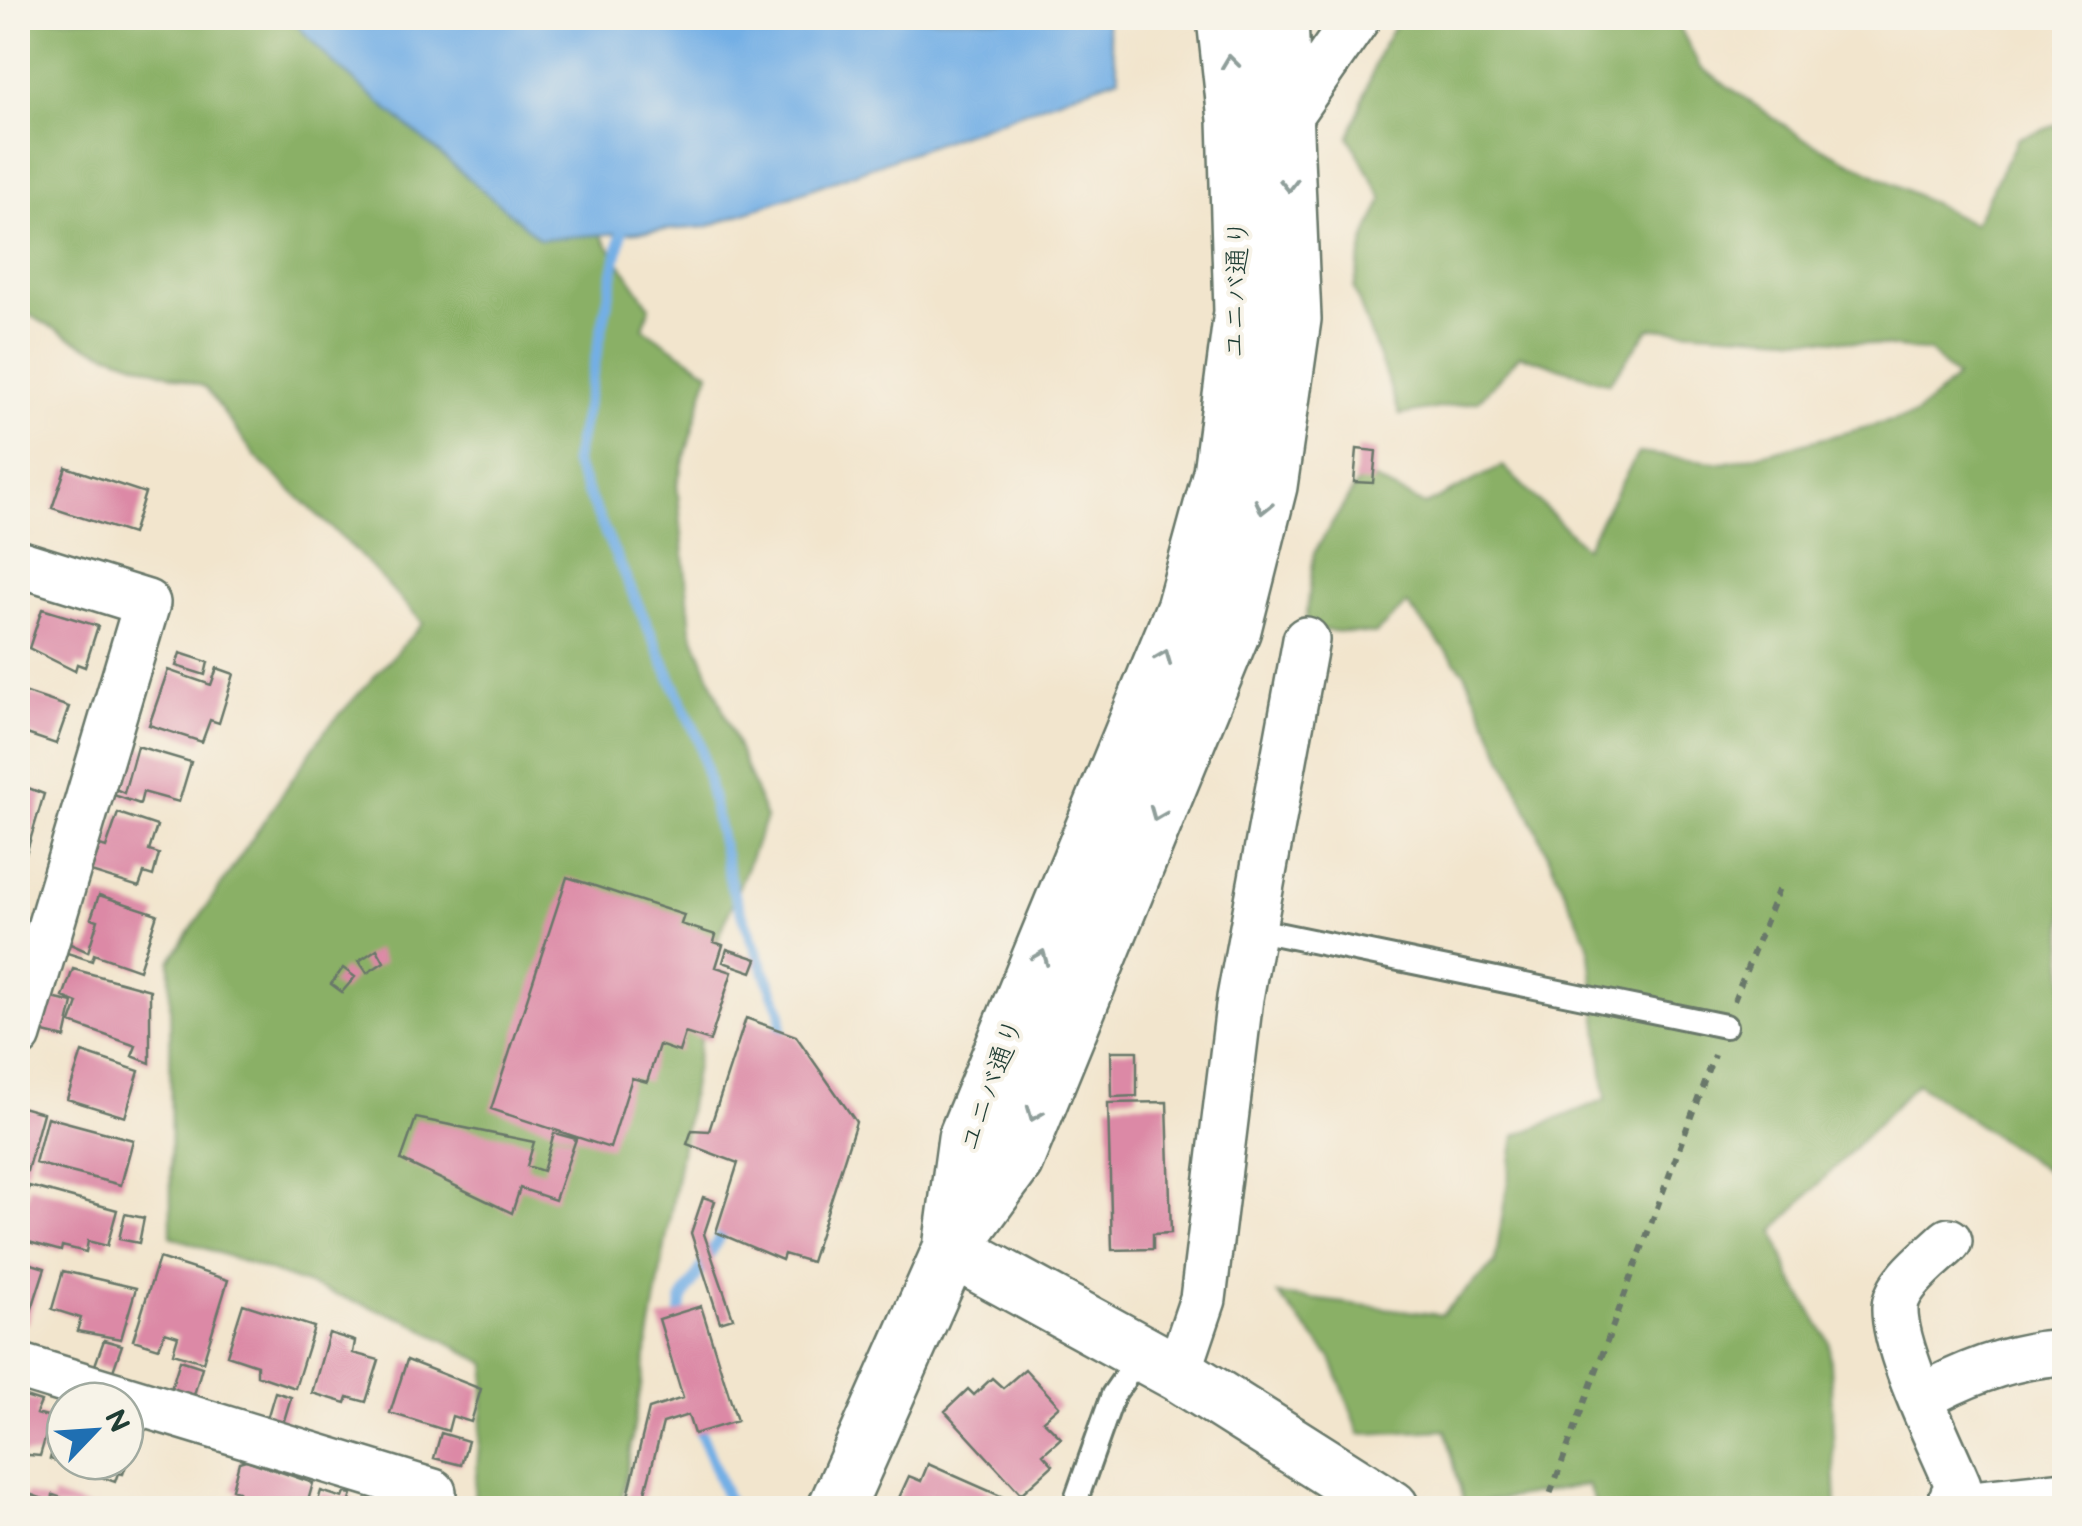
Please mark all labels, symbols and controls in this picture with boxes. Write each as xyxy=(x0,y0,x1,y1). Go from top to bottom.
one-way arrow xyxy=(1220,54,1241,70)
one-way arrow xyxy=(1279,177,1300,193)
street label: ユニバ通り xyxy=(1218,218,1256,360)
one-way arrow xyxy=(1254,498,1275,515)
one-way arrow xyxy=(1152,649,1172,666)
one-way arrow xyxy=(1149,803,1169,821)
one-way arrow xyxy=(1029,949,1049,967)
street label: ユニバ通り xyxy=(953,1014,1031,1156)
one-way arrow xyxy=(1025,1105,1045,1122)
north arrow xyxy=(45,1381,145,1481)
text: N xyxy=(97,1405,136,1438)

